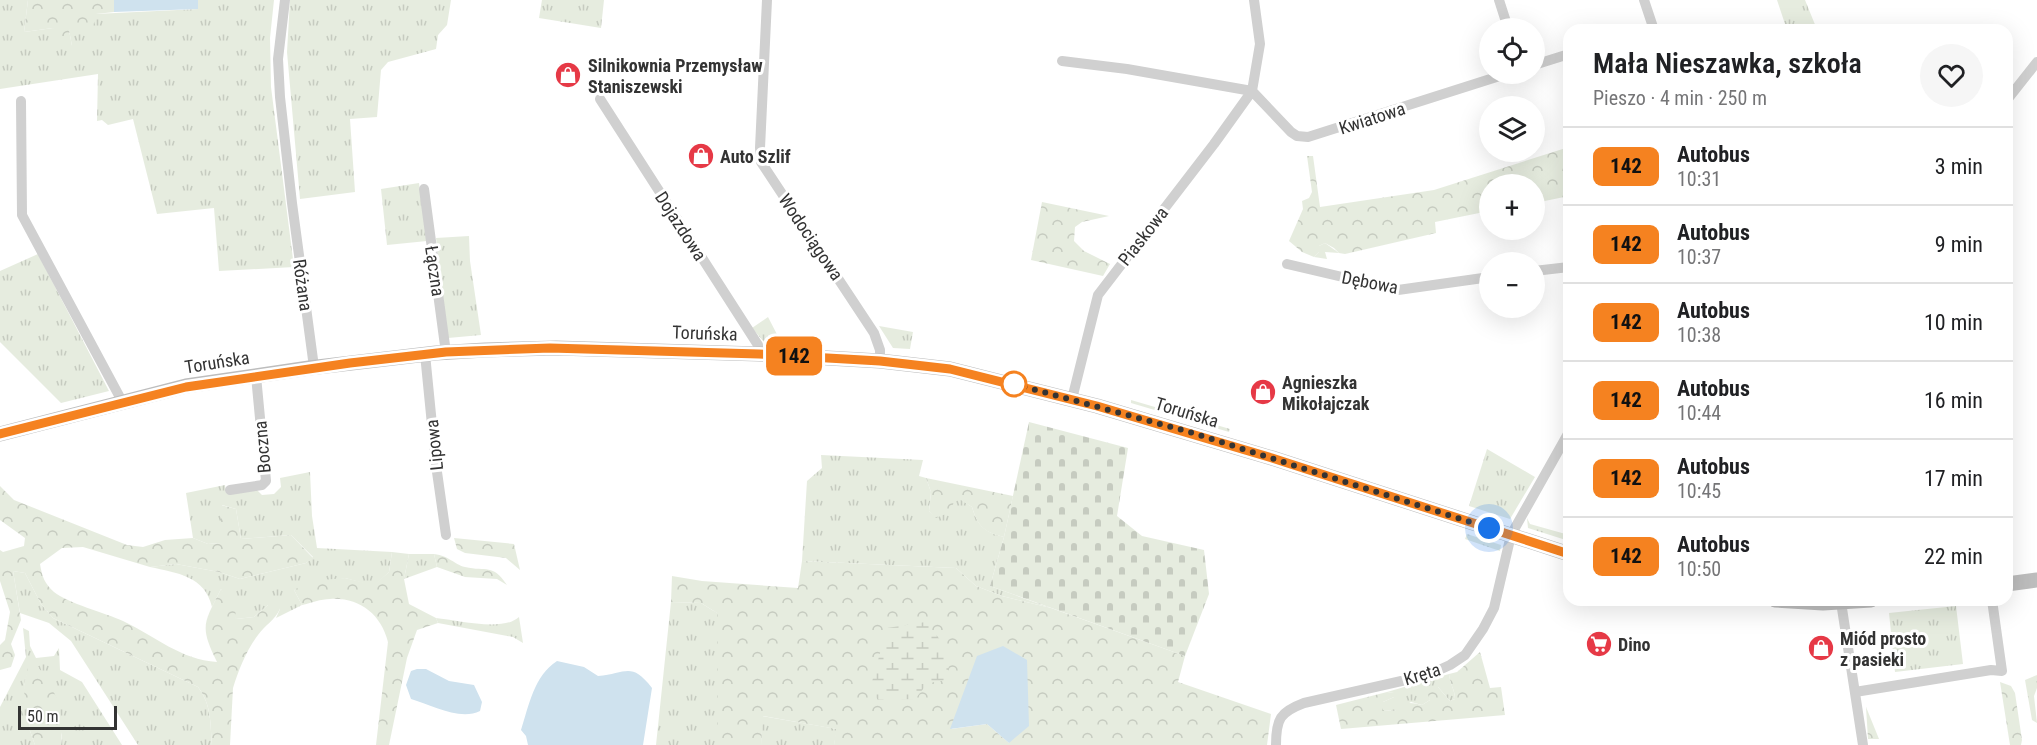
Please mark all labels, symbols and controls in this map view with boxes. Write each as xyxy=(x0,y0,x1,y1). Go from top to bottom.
map controls xyxy=(1479,18,1545,318)
button: locate xyxy=(1479,18,1545,84)
button: heart xyxy=(1920,44,1983,107)
text: Mała Nieszawka, szkoła xyxy=(1593,47,1862,80)
place label: Silnikownia Przemysław Staniszewski xyxy=(588,55,763,97)
shop icon: Silnikownia Przemysław Staniszewski xyxy=(553,60,583,90)
text: Pieszo · 4 min · 250 m xyxy=(1593,86,1767,110)
button: layers xyxy=(1479,96,1545,162)
street label: Kwiatowa xyxy=(1336,97,1408,139)
shop icon: Auto Szlif xyxy=(686,141,716,171)
text: Autobus xyxy=(1677,142,1750,167)
place label: Auto Szlif xyxy=(720,146,791,167)
text: 142 xyxy=(1610,154,1642,178)
text: 3 min xyxy=(1935,154,1983,179)
text: 10:31 xyxy=(1677,167,1721,191)
button: + xyxy=(1479,174,1545,240)
street label: Dojazdowa xyxy=(651,188,711,264)
street label: Wodociągowa xyxy=(774,190,848,284)
street label: Piaskowa xyxy=(1114,203,1172,269)
text: Autobus xyxy=(1677,220,1750,245)
text: 142 xyxy=(1610,232,1642,256)
text: 9 min xyxy=(1935,232,1983,257)
street label: Łączna xyxy=(421,244,449,298)
text: 10:37 xyxy=(1677,245,1721,269)
button: − xyxy=(1479,252,1545,318)
street label: Różana xyxy=(289,258,317,312)
street label: Dębowa xyxy=(1340,266,1400,298)
text: Autobus xyxy=(1677,298,1750,323)
text: 142 xyxy=(1610,310,1642,334)
text: 10 min xyxy=(1924,310,1983,335)
street label: Toruńska xyxy=(672,321,738,345)
text: 10:38 xyxy=(1677,323,1721,347)
line badge: 142 xyxy=(760,336,828,376)
text: 142 xyxy=(778,344,810,368)
street label: Toruńska xyxy=(183,347,251,377)
unlabelled marker xyxy=(1001,371,1027,397)
place label: Agnieszka Mikołajczak xyxy=(1282,372,1370,414)
text: Autobus xyxy=(1677,376,1750,401)
shop icon: Agnieszka Mikołajczak xyxy=(1248,377,1278,407)
text: 142 xyxy=(1610,388,1642,412)
text: 16 min xyxy=(1924,388,1983,413)
street label: Toruńska xyxy=(1153,392,1221,432)
text: 10:44 xyxy=(1677,401,1721,425)
street label: Lipowa xyxy=(421,419,447,471)
street label: Boczna xyxy=(249,420,275,474)
text: Autobus xyxy=(1677,454,1750,479)
text: 142 xyxy=(1610,466,1642,490)
text: 17 min xyxy=(1924,466,1983,491)
text: 10:45 xyxy=(1677,479,1721,503)
your location xyxy=(1474,513,1504,543)
text: Autobus xyxy=(1677,532,1750,557)
text: 142 xyxy=(1610,544,1642,568)
text: 22 min xyxy=(1924,544,1983,569)
text: 10:50 xyxy=(1677,557,1721,581)
place label: Miód prosto z pasieki xyxy=(1840,628,1926,670)
supermarket icon: Dino xyxy=(1584,629,1614,659)
shop icon: Miód prosto z pasieki xyxy=(1806,633,1836,663)
place label: Dino xyxy=(1618,634,1651,655)
street label: Kręta xyxy=(1401,658,1443,690)
scale bar xyxy=(18,703,117,730)
text: 50 m xyxy=(27,707,59,726)

